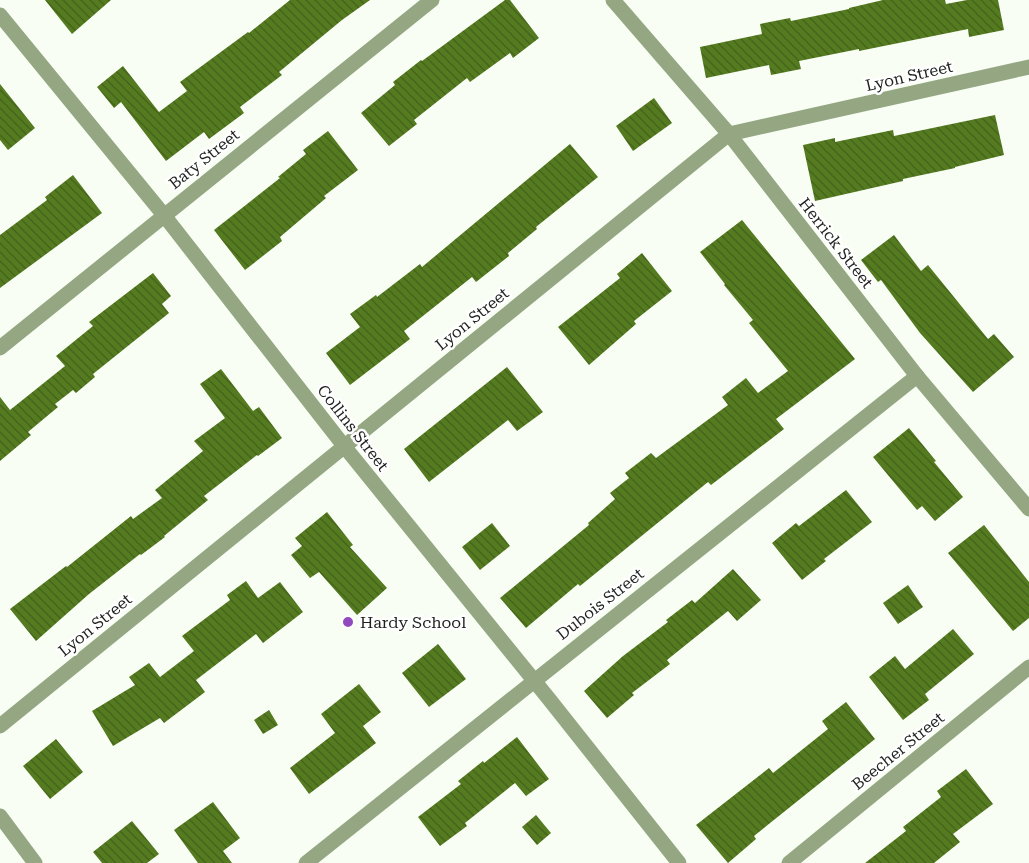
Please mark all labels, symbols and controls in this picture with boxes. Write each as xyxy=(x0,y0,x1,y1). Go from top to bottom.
street label: Lyon Street xyxy=(864,57,954,95)
street label: Baty Street xyxy=(165,125,243,193)
street label: Herrick Street xyxy=(795,194,877,292)
street label: Lyon Street xyxy=(431,284,513,354)
street label: Collins Street xyxy=(313,381,393,475)
street label: Dubois Street xyxy=(553,564,647,644)
street label: Lyon Street xyxy=(54,590,136,660)
place label: Hardy School xyxy=(360,613,466,632)
marker: Hardy School xyxy=(341,615,355,629)
street label: Beecher Street xyxy=(848,708,948,794)

